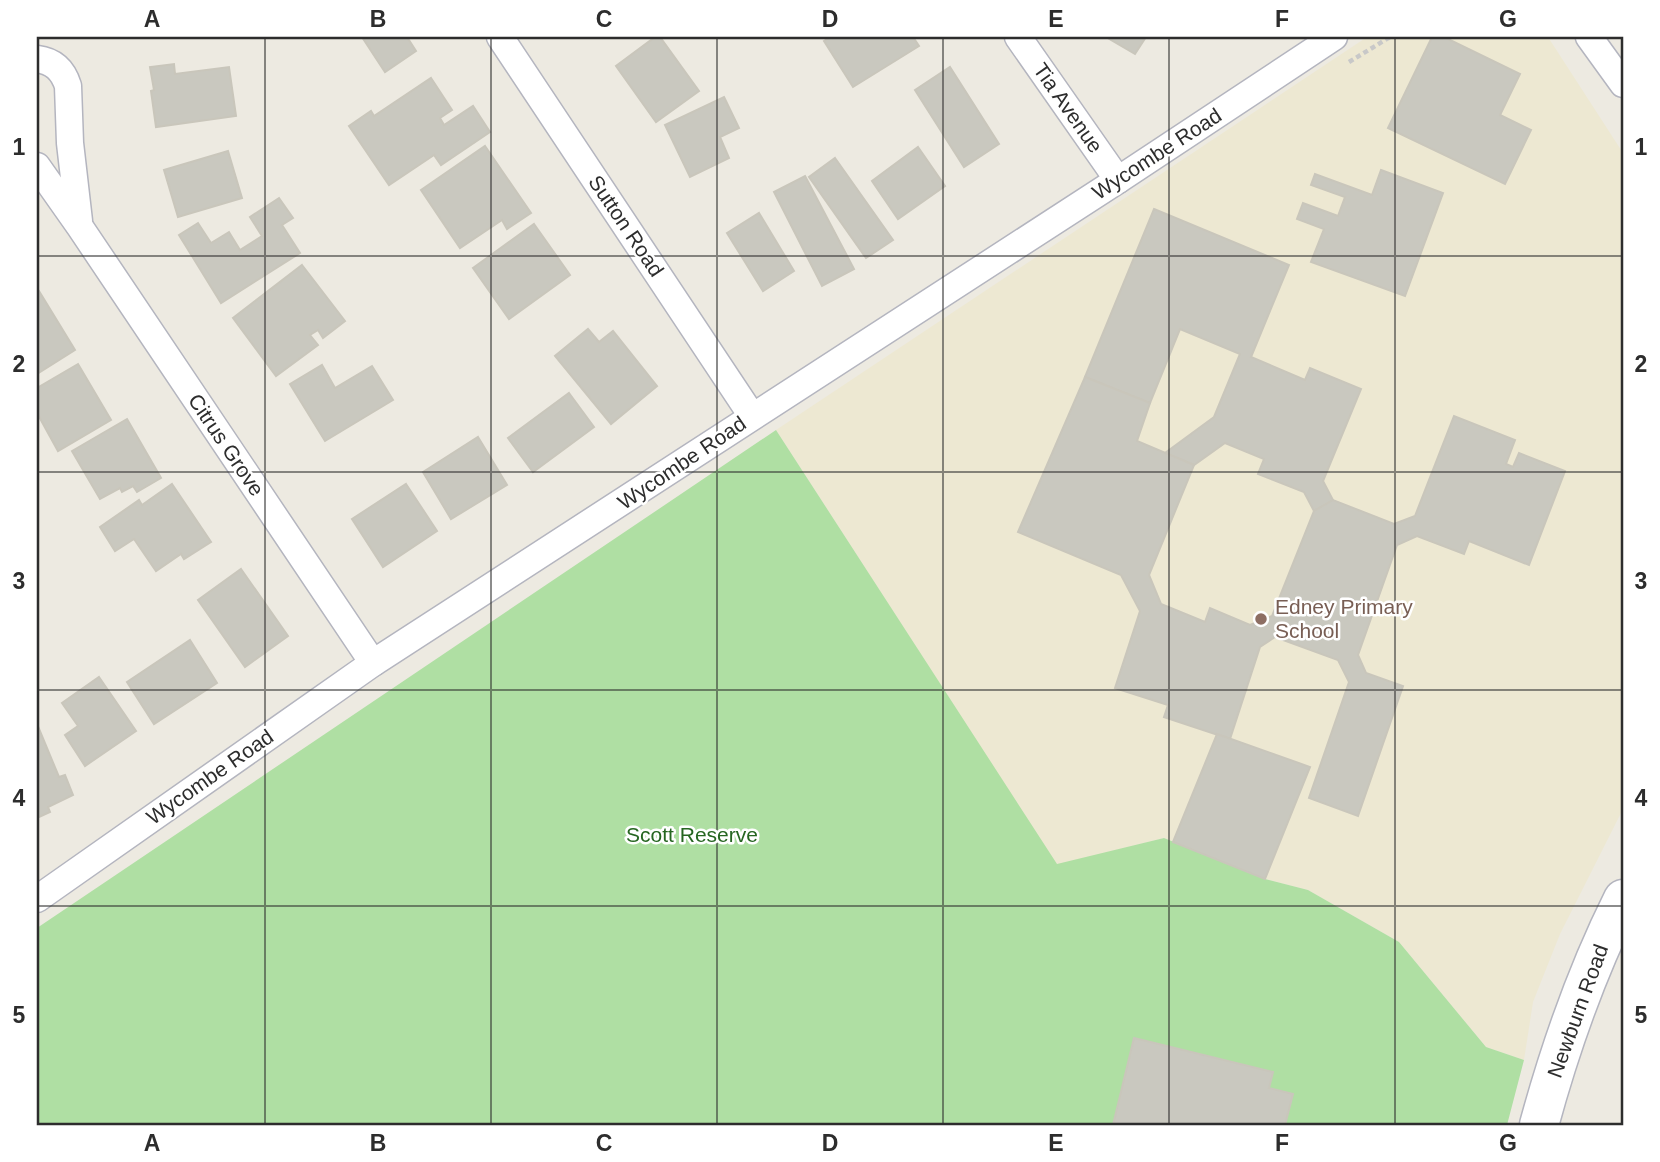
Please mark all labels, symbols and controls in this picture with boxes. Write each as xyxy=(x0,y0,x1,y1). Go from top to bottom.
text: A xyxy=(144,6,160,32)
text: B xyxy=(370,6,386,32)
text: C xyxy=(596,6,612,32)
text: D xyxy=(822,6,838,32)
text: E xyxy=(1048,6,1064,32)
text: F xyxy=(1275,6,1289,32)
text: G xyxy=(1499,6,1517,32)
street label: Tia Avenue xyxy=(1029,59,1108,157)
street label: Wycombe Road xyxy=(1088,103,1226,204)
text: 1 xyxy=(13,134,26,160)
text: 1 xyxy=(1635,134,1648,160)
street label: Sutton Road xyxy=(584,171,669,281)
text: 2 xyxy=(13,351,25,377)
text: 2 xyxy=(1635,351,1647,377)
street label: Citrus Grove xyxy=(184,389,269,500)
street label: Wycombe Road xyxy=(613,411,750,514)
text: 3 xyxy=(13,568,25,594)
text: 3 xyxy=(1635,568,1647,594)
place label: Edney Primary School xyxy=(1275,595,1413,642)
marker: Edney Primary School xyxy=(1253,611,1269,627)
street label: Wycombe Road xyxy=(142,724,277,829)
text: 4 xyxy=(13,785,26,811)
text: 4 xyxy=(1635,785,1648,811)
park label: Scott Reserve xyxy=(626,823,758,846)
street label: Newburn Road xyxy=(1543,941,1612,1081)
text: 5 xyxy=(13,1002,26,1028)
text: 5 xyxy=(1635,1002,1648,1028)
text: A xyxy=(144,1130,160,1156)
text: B xyxy=(370,1130,386,1156)
text: C xyxy=(596,1130,612,1156)
text: D xyxy=(822,1130,838,1156)
text: E xyxy=(1048,1130,1064,1156)
text: F xyxy=(1275,1130,1289,1156)
text: G xyxy=(1499,1130,1517,1156)

